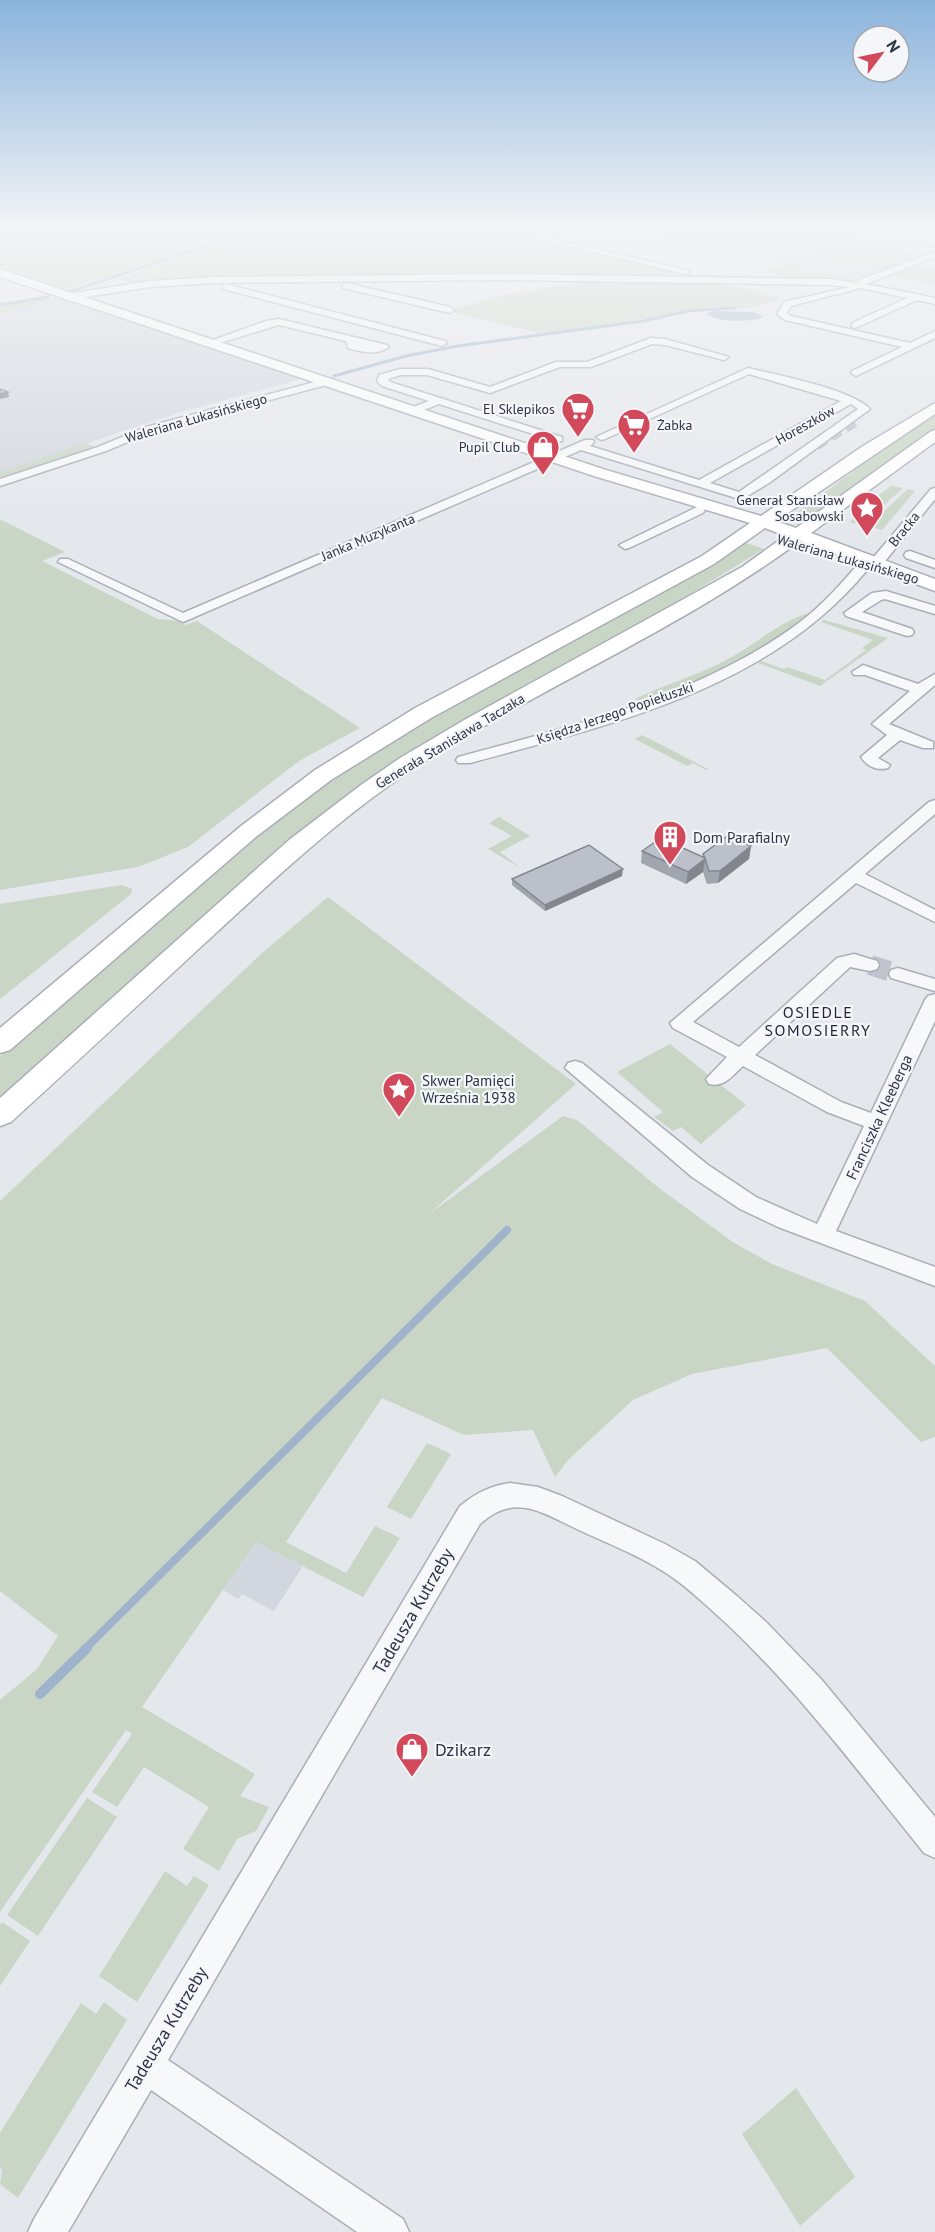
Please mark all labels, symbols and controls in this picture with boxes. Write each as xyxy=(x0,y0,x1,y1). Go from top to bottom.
north arrow xyxy=(851,24,911,84)
text: N xyxy=(882,36,905,56)
street label: Waleriana Łukasińskiego xyxy=(123,389,269,447)
supermarket icon: El Sklepikos xyxy=(560,391,596,438)
place label: El Sklepikos xyxy=(483,400,555,418)
street label: Horeszków xyxy=(772,401,838,449)
supermarket icon: Żabka xyxy=(616,407,652,454)
place label: Żabka xyxy=(657,416,693,434)
shop icon: Pupil Club xyxy=(525,429,561,476)
place label: Pupil Club xyxy=(459,438,520,456)
place icon: Generał Stanisław Sosabowski xyxy=(849,490,885,537)
place label: Generał Stanisław Sosabowski xyxy=(736,491,845,525)
street label: Bracka xyxy=(884,508,924,550)
street label: Janka Muzykanta xyxy=(317,509,418,565)
street label: Waleriana Łukasińskiego xyxy=(775,530,921,588)
street label: Księdza Jerzego Popiełuszki xyxy=(534,678,696,748)
street label: Generała Stanisława Taczaka xyxy=(372,689,528,793)
building icon: Dom Parafialny xyxy=(652,819,688,866)
place label: Dom Parafialny xyxy=(693,828,790,847)
district label: OSIEDLE SOMOSIERRY xyxy=(765,1002,871,1040)
street label: Franciszka Kleeberga xyxy=(842,1051,916,1183)
place icon: Skwer Pamięci Września 1938 xyxy=(381,1071,417,1118)
place label: Skwer Pamięci Września 1938 xyxy=(422,1071,516,1107)
street label: Tadeusza Kutrzeby xyxy=(368,1543,459,1678)
shop icon: Dzikarz xyxy=(394,1731,430,1778)
place label: Dzikarz xyxy=(435,1738,491,1761)
street label: Tadeusza Kutrzeby xyxy=(120,1962,213,2096)

